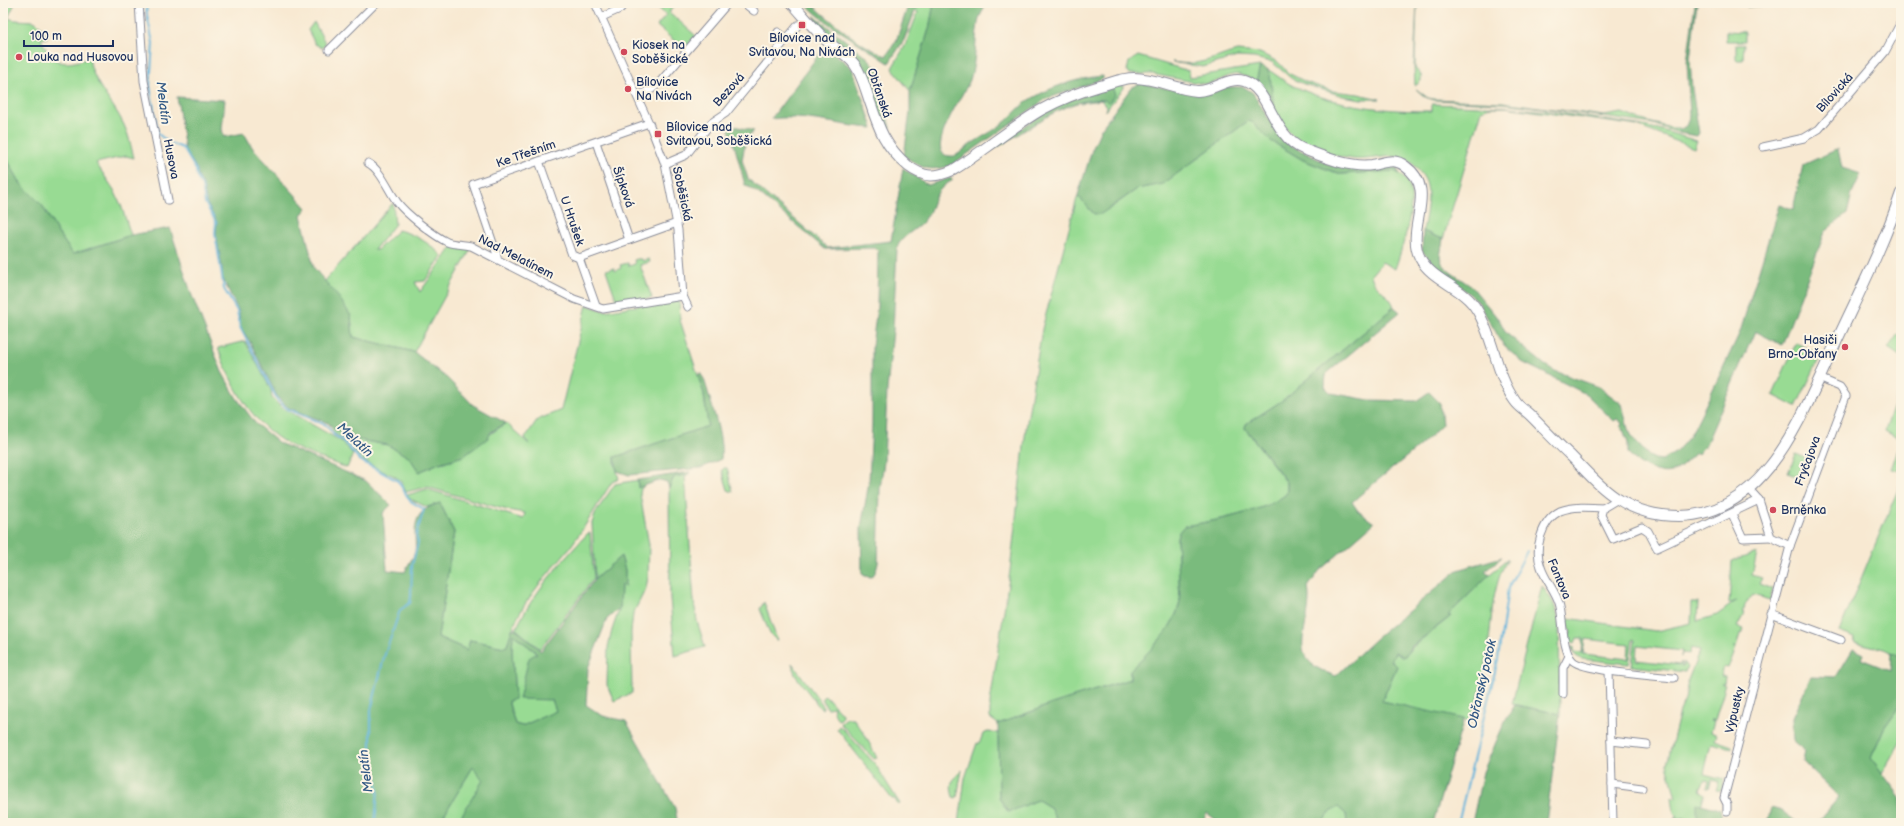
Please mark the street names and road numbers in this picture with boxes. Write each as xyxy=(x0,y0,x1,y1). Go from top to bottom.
street label: Obřanská xyxy=(863,66,895,120)
street label: Bezová xyxy=(710,70,748,110)
street label: Bílovická xyxy=(1813,70,1857,116)
street label: Ke Třešním xyxy=(494,137,558,171)
street label: Husova xyxy=(160,138,182,181)
street label: Šípková xyxy=(609,164,638,210)
street label: Soběšická xyxy=(669,165,695,223)
street label: U Hrušek xyxy=(557,194,588,248)
street label: Nad Melatínem xyxy=(476,231,557,283)
street label: Fryčajova xyxy=(1792,434,1824,488)
street label: Fantova xyxy=(1544,556,1574,602)
street label: Výpustky xyxy=(1722,685,1748,735)

